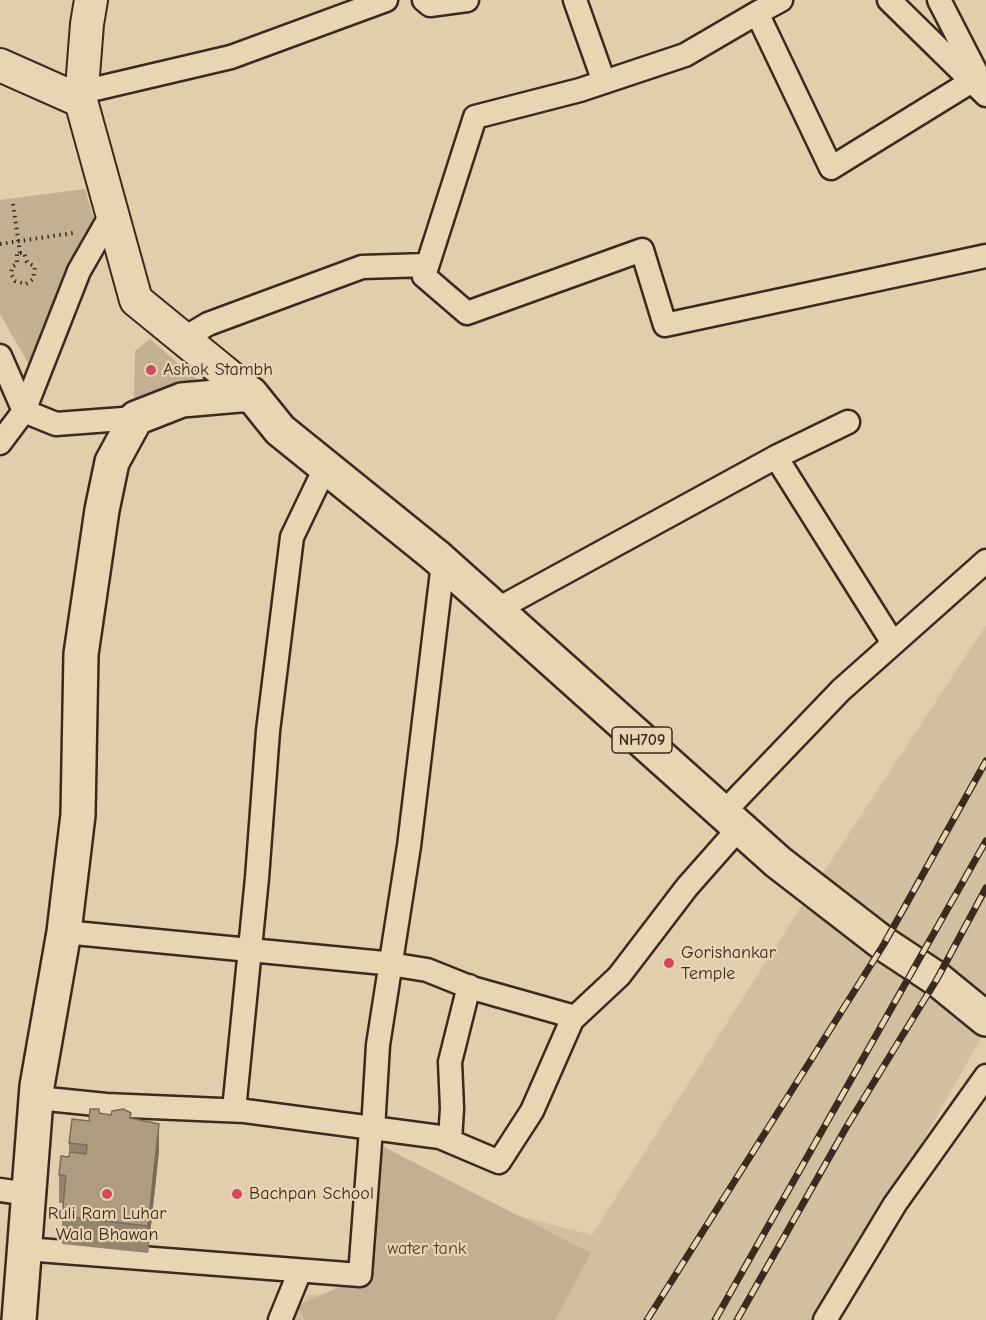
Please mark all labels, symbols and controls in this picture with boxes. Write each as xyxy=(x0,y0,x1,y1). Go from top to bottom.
place label: Ashok Stambh xyxy=(163,359,273,381)
marker: Ashok Stambh xyxy=(144,363,158,377)
road number: NH709 xyxy=(612,727,672,753)
place label: Gorishankar Temple xyxy=(681,942,776,984)
marker: Gorishankar Temple xyxy=(662,956,676,970)
place label: Bachpan School xyxy=(249,1183,374,1205)
marker: Ruli Ram Luhar Wala Bhawan xyxy=(100,1187,114,1201)
marker: Bachpan School xyxy=(230,1187,244,1201)
place label: Ruli Ram Luhar Wala Bhawan xyxy=(48,1203,166,1246)
park label: water tank xyxy=(387,1238,467,1260)

